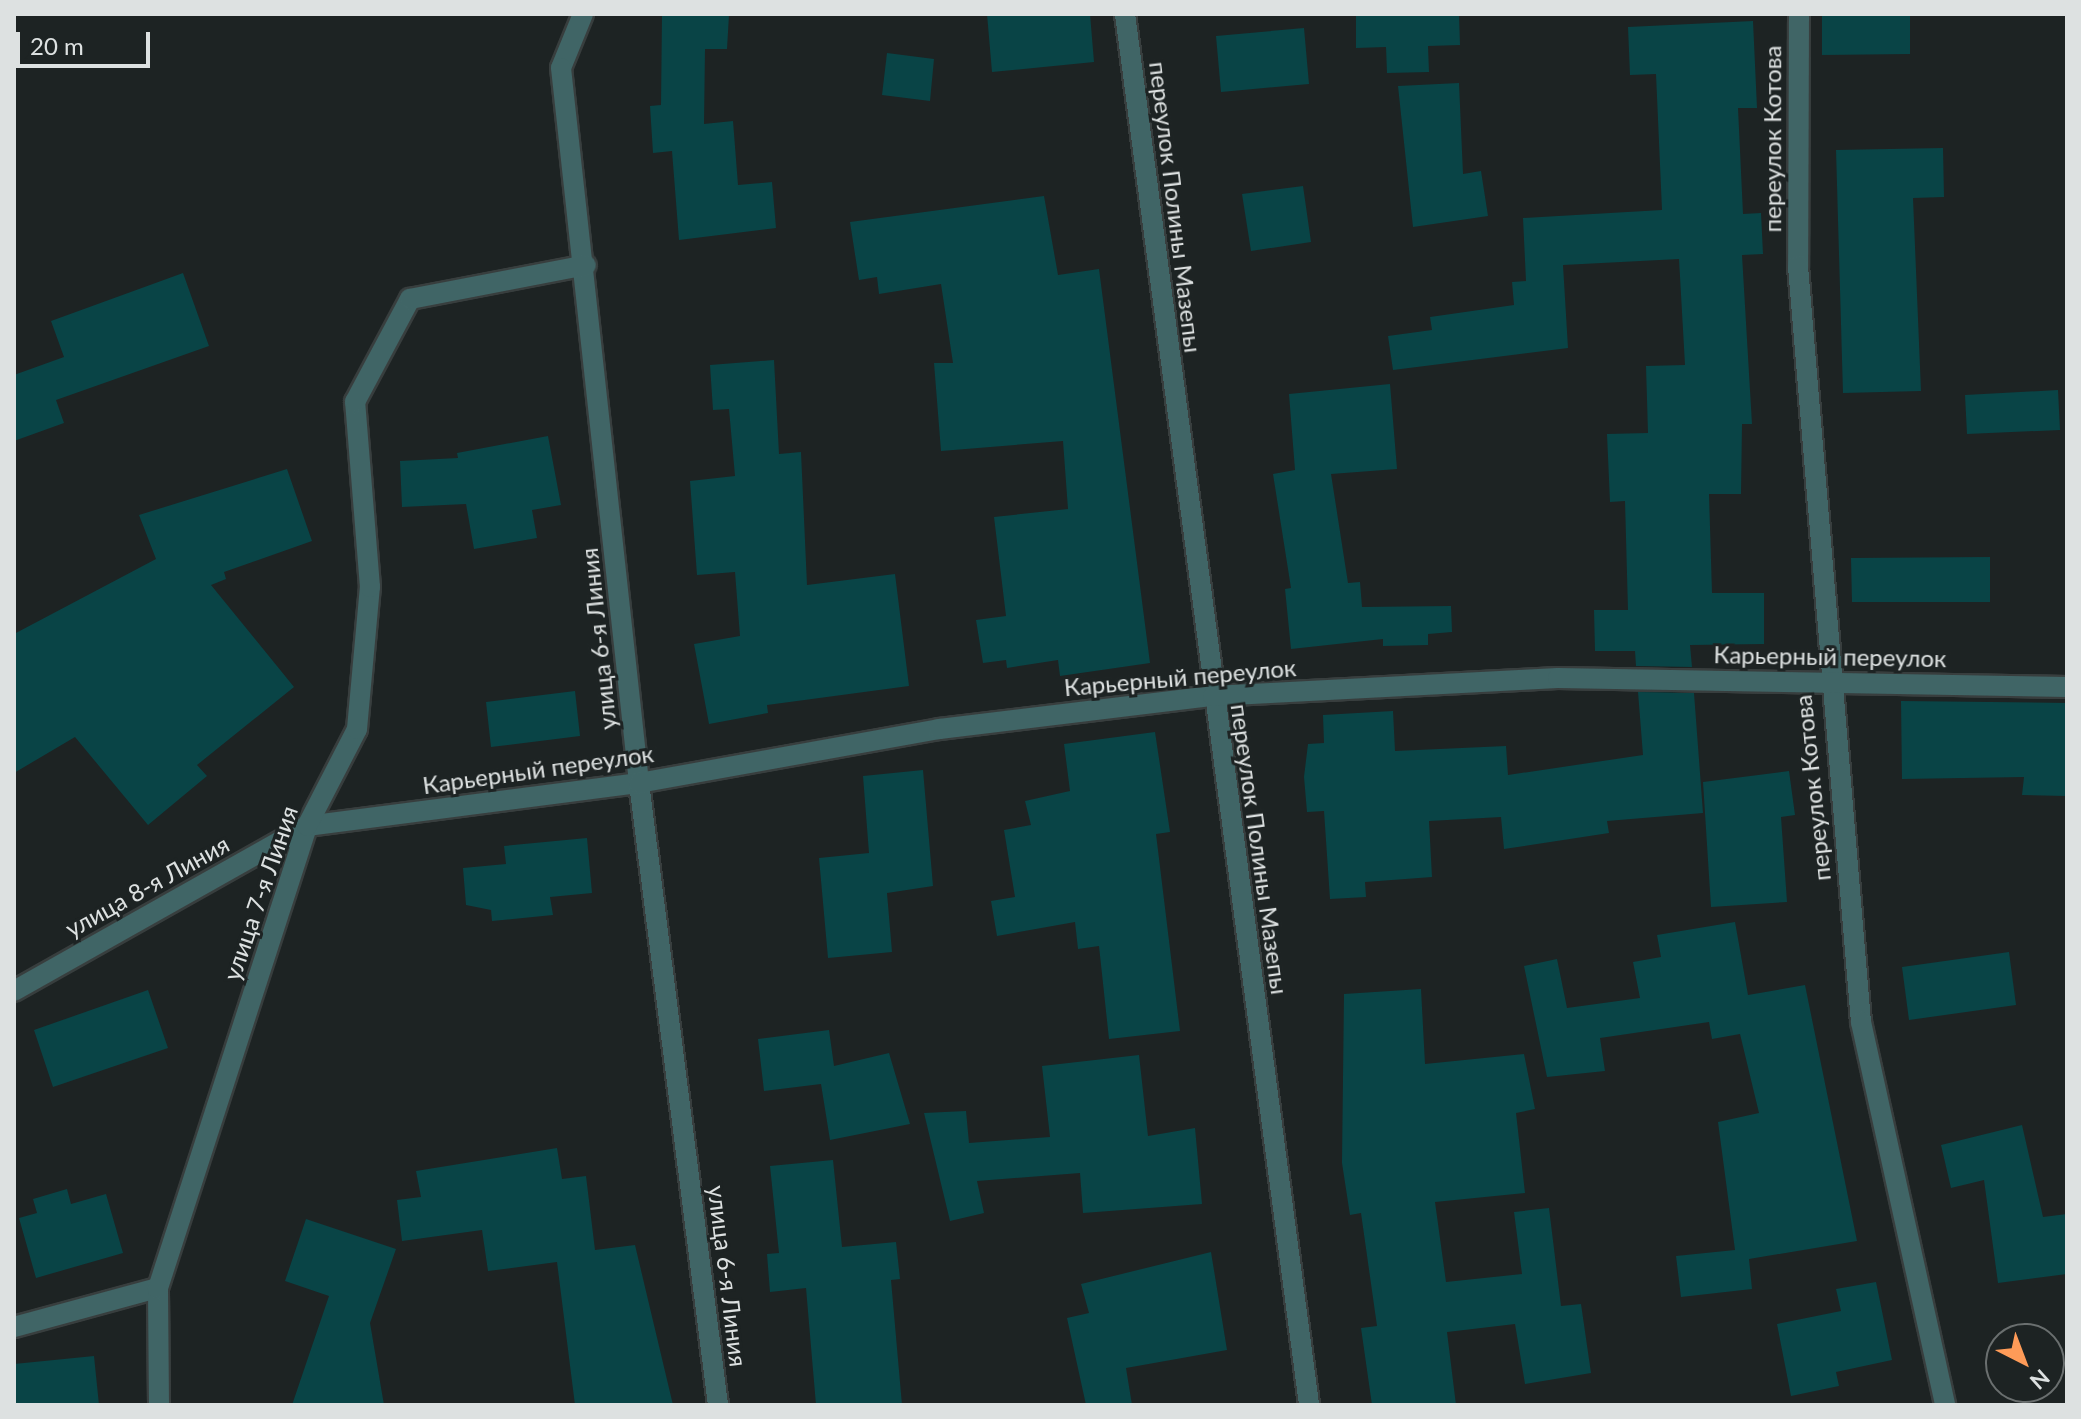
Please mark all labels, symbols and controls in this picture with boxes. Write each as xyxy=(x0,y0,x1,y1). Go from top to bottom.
scale bar xyxy=(20,16,154,66)
text: 20 m xyxy=(30,31,84,60)
street label: переулок Котова xyxy=(1758,46,1786,232)
street label: переулок Полины Мазепы xyxy=(1144,60,1208,354)
street label: улица 6-я Линия xyxy=(574,547,622,731)
street label: Карьерный переулок xyxy=(1713,640,1947,672)
street label: Карьерный переулок xyxy=(1063,653,1297,701)
street label: переулок Котова xyxy=(1788,694,1836,882)
street label: переулок Полины Мазепы xyxy=(1225,702,1295,996)
street label: Карьерный переулок xyxy=(421,739,655,799)
street label: улица 7-я Линия xyxy=(217,802,303,984)
street label: улица 8-я Линия xyxy=(60,829,234,943)
street label: улица 6-я Линия xyxy=(703,1184,753,1368)
north arrow xyxy=(1985,1323,2065,1403)
text: N xyxy=(2025,1364,2055,1395)

